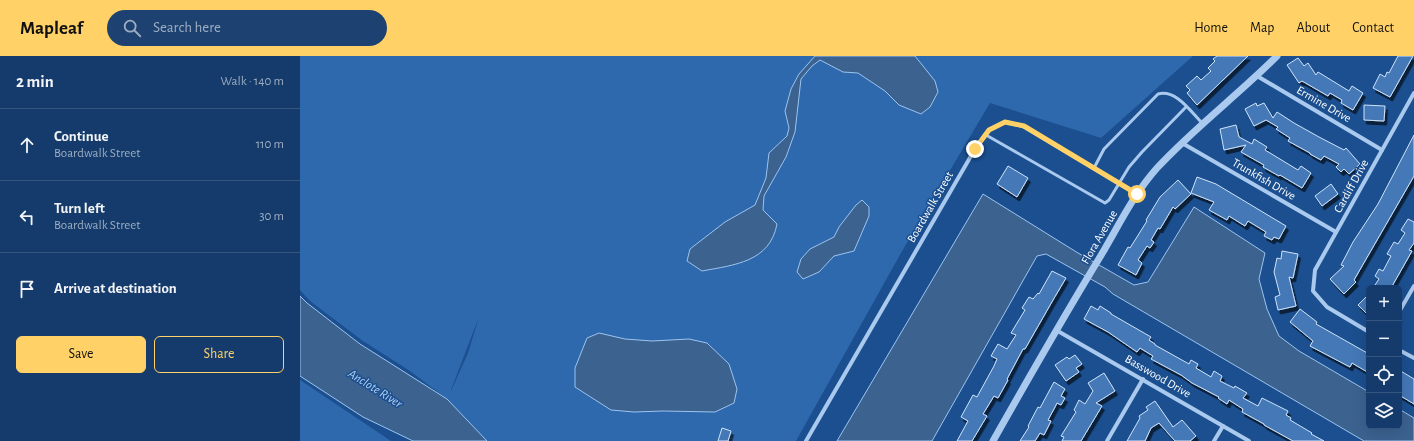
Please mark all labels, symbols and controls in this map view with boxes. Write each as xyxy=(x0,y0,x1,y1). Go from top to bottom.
search box xyxy=(107,10,387,46)
icon: search xyxy=(121,17,143,39)
text: Mapleaf xyxy=(20,19,83,38)
text: Search here xyxy=(153,20,221,35)
text: Home xyxy=(1194,21,1228,35)
text: Map xyxy=(1250,21,1274,35)
text: About xyxy=(1296,21,1330,35)
text: Contact xyxy=(1352,21,1394,35)
text: 2 min xyxy=(16,73,54,90)
text: Walk · 140 m xyxy=(221,75,284,88)
street label: Ermine Drive xyxy=(1295,84,1353,124)
text: Continue xyxy=(54,129,109,144)
icon: ahead xyxy=(16,134,38,156)
text: 110 m xyxy=(256,138,284,151)
route end xyxy=(966,140,984,158)
text: Boardwalk Street xyxy=(54,147,140,160)
street label: Trunkfish Drive xyxy=(1230,156,1298,202)
street label: Cardiff Drive xyxy=(1331,157,1371,215)
street label: Boardwalk Street xyxy=(905,169,955,245)
route start xyxy=(1128,185,1146,203)
text: Turn left xyxy=(54,201,105,216)
icon: left xyxy=(16,206,38,228)
street label: Flora Avenue xyxy=(1079,208,1119,266)
text: 30 m xyxy=(259,210,284,223)
text: Boardwalk Street xyxy=(54,219,140,232)
icon: arrive xyxy=(16,278,38,300)
text: Arrive at destination xyxy=(54,281,177,296)
map controls xyxy=(1366,285,1402,429)
button: + xyxy=(1366,285,1402,321)
button: − xyxy=(1366,321,1402,357)
button: Save xyxy=(16,336,146,373)
button: Share xyxy=(154,336,284,373)
street label: Basswood Drive xyxy=(1123,352,1193,400)
button: locate xyxy=(1366,357,1402,393)
water label: Anclote River xyxy=(345,367,405,411)
button: layers xyxy=(1366,393,1402,429)

